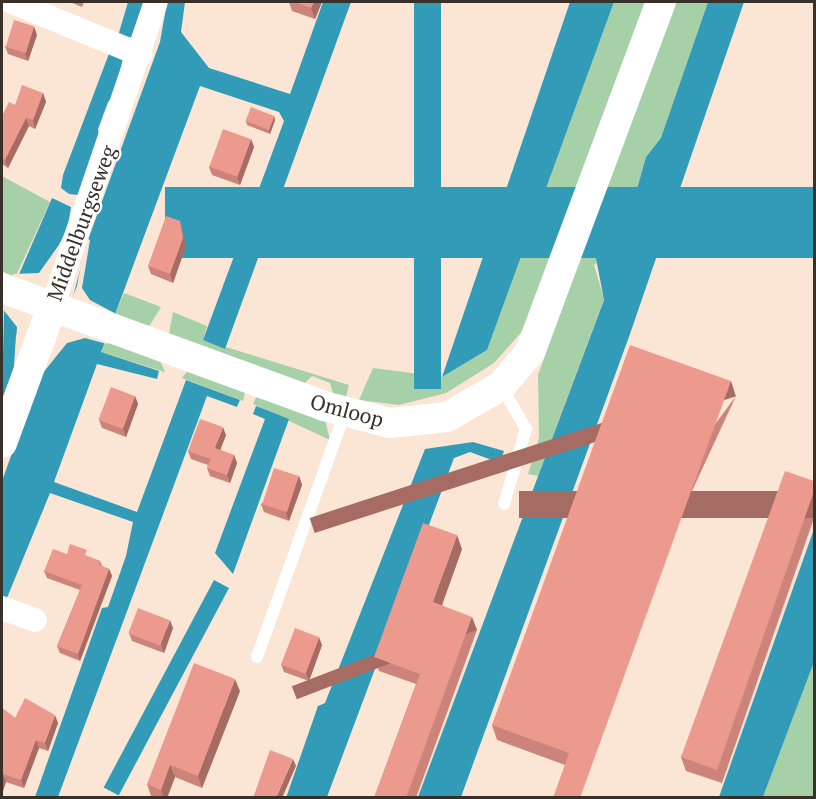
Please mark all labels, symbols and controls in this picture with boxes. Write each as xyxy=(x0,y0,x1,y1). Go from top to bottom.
street label: Middelburgseweg xyxy=(41,142,121,304)
street label: Omloop xyxy=(307,388,387,432)

